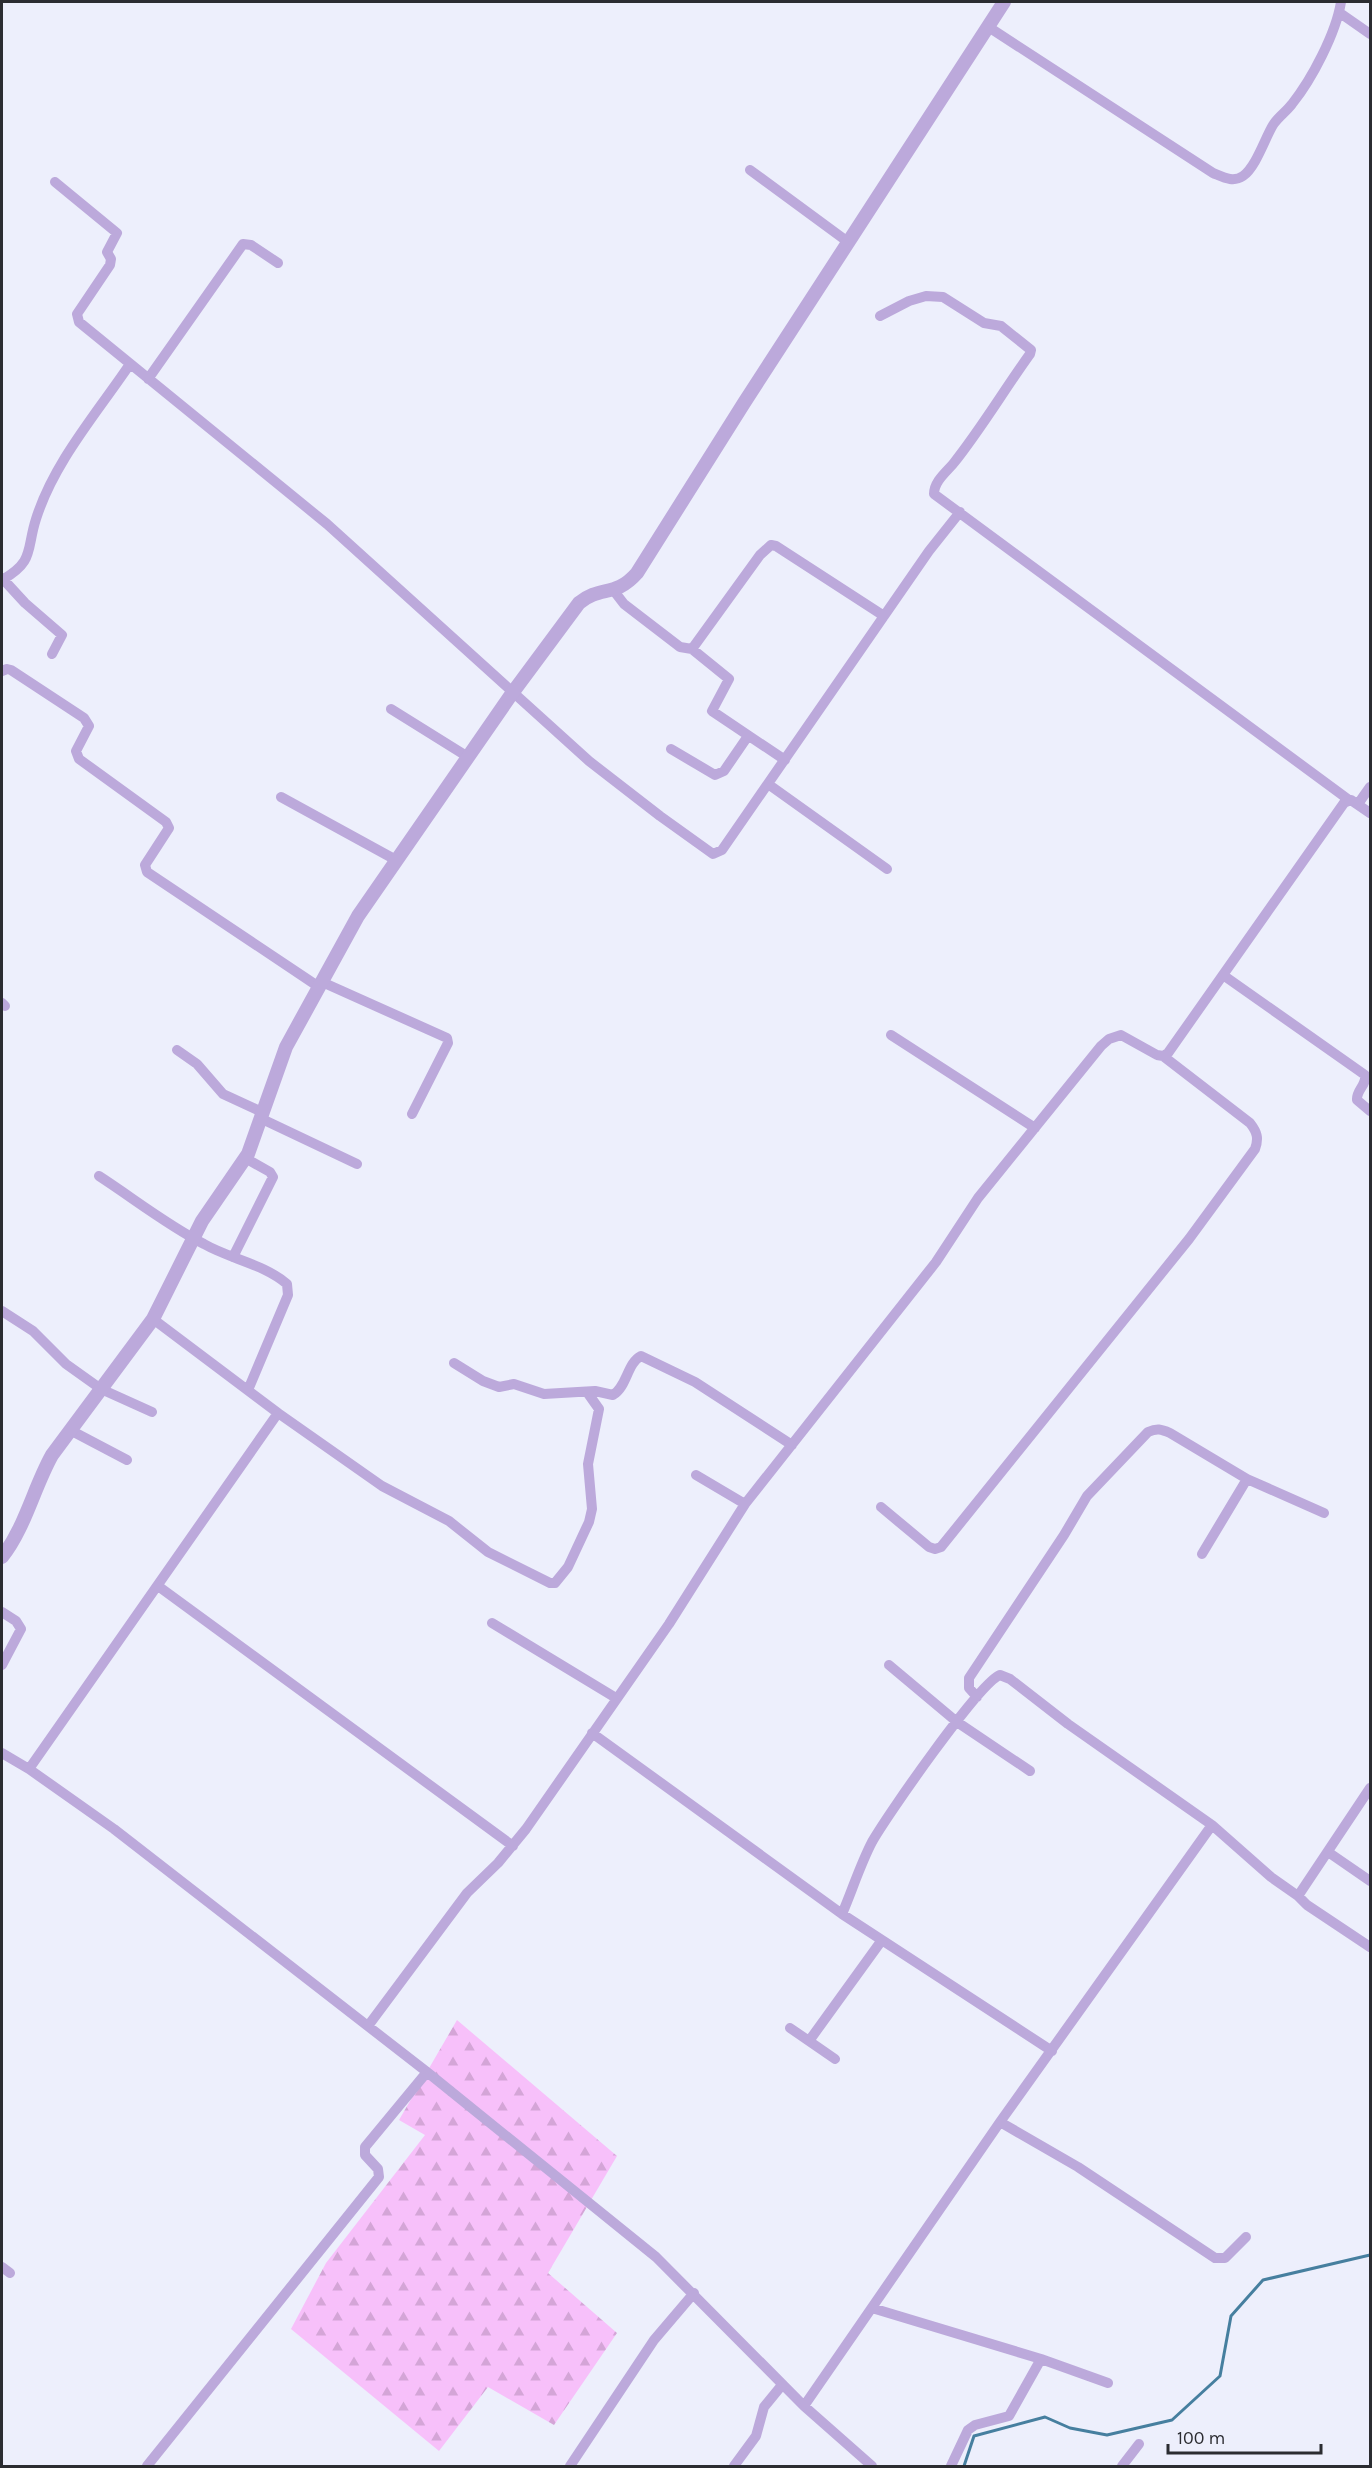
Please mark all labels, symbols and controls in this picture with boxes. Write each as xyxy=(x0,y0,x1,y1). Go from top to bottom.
scale bar xyxy=(1168,2417,1321,2455)
text: 100 m xyxy=(1177,2427,1225,2449)

